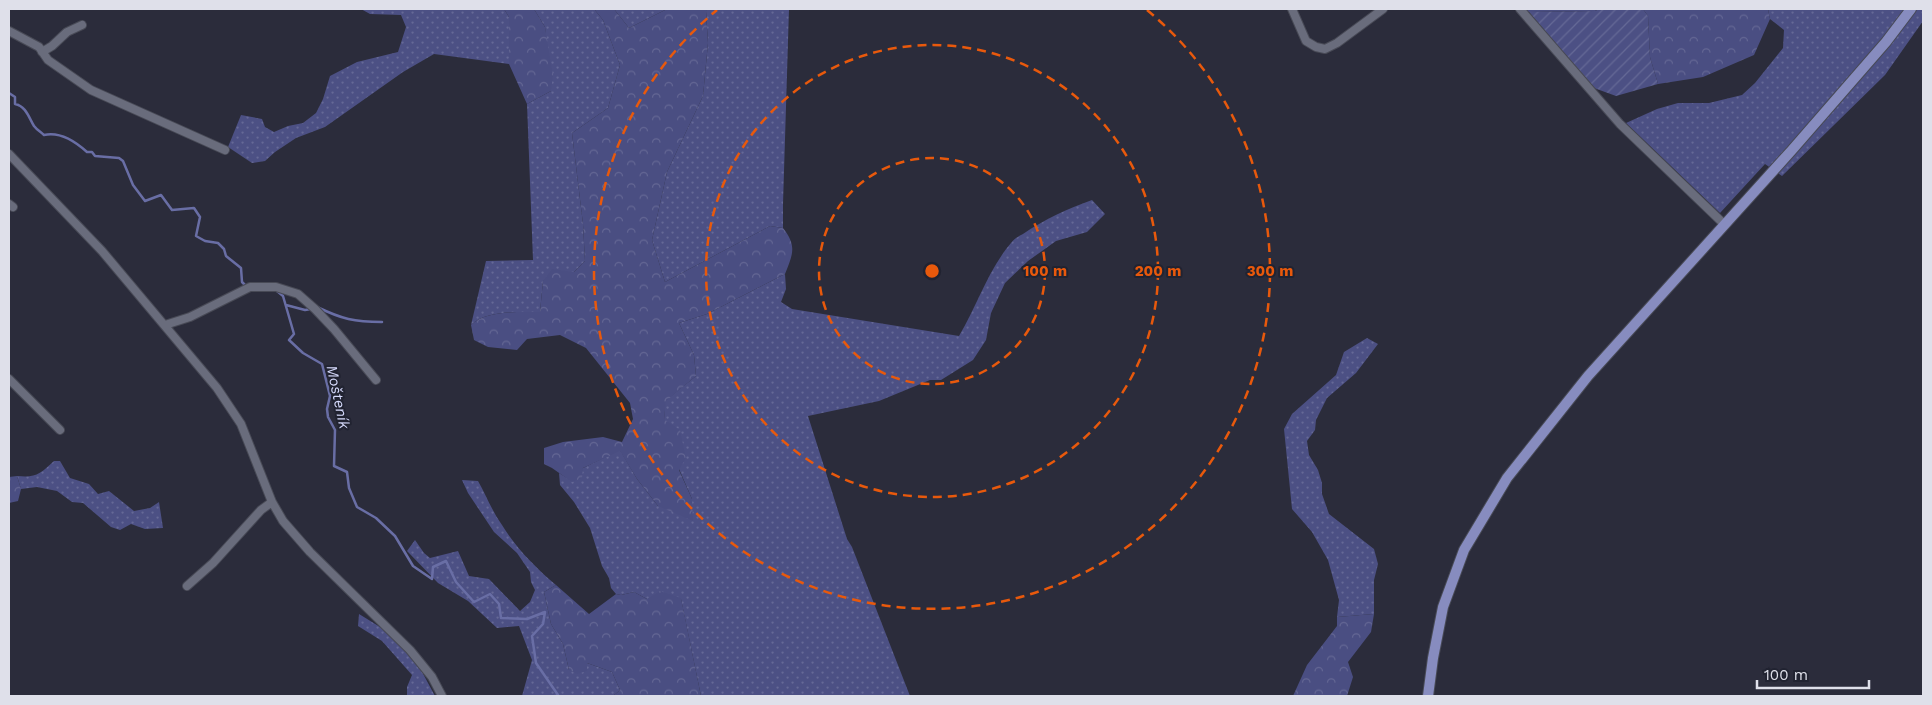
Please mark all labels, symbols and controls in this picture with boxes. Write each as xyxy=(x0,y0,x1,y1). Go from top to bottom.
centre of rings xyxy=(923,262,941,280)
text: 100 m xyxy=(1023,262,1067,280)
text: 200 m xyxy=(1135,262,1181,280)
text: 300 m xyxy=(1247,262,1293,280)
water label: Mošteník xyxy=(322,364,354,431)
scale bar xyxy=(1757,658,1870,690)
text: 100 m xyxy=(1764,666,1808,684)

